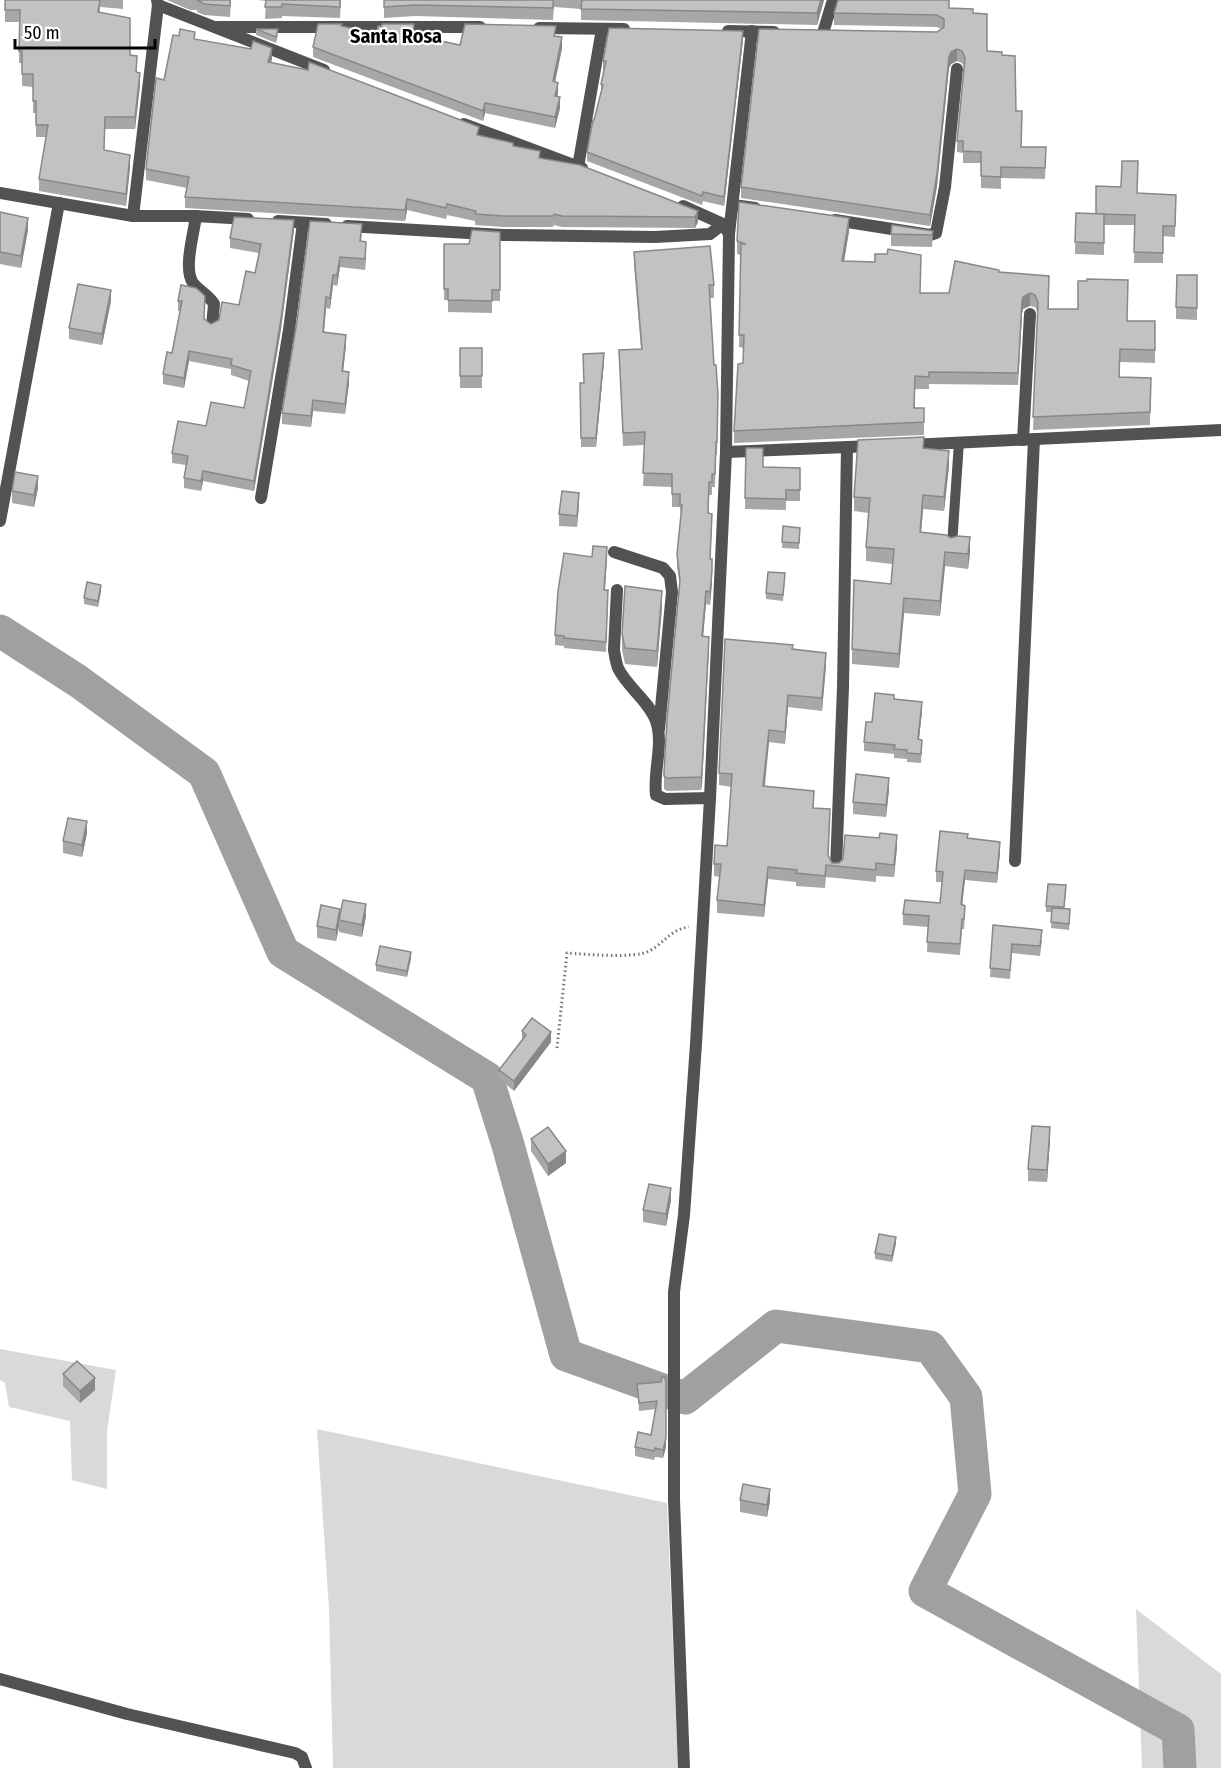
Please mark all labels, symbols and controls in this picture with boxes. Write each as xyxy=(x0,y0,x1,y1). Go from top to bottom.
scale bar xyxy=(15,12,154,50)
text: 50 m xyxy=(24,22,60,44)
district label: Santa Rosa xyxy=(350,24,442,48)

